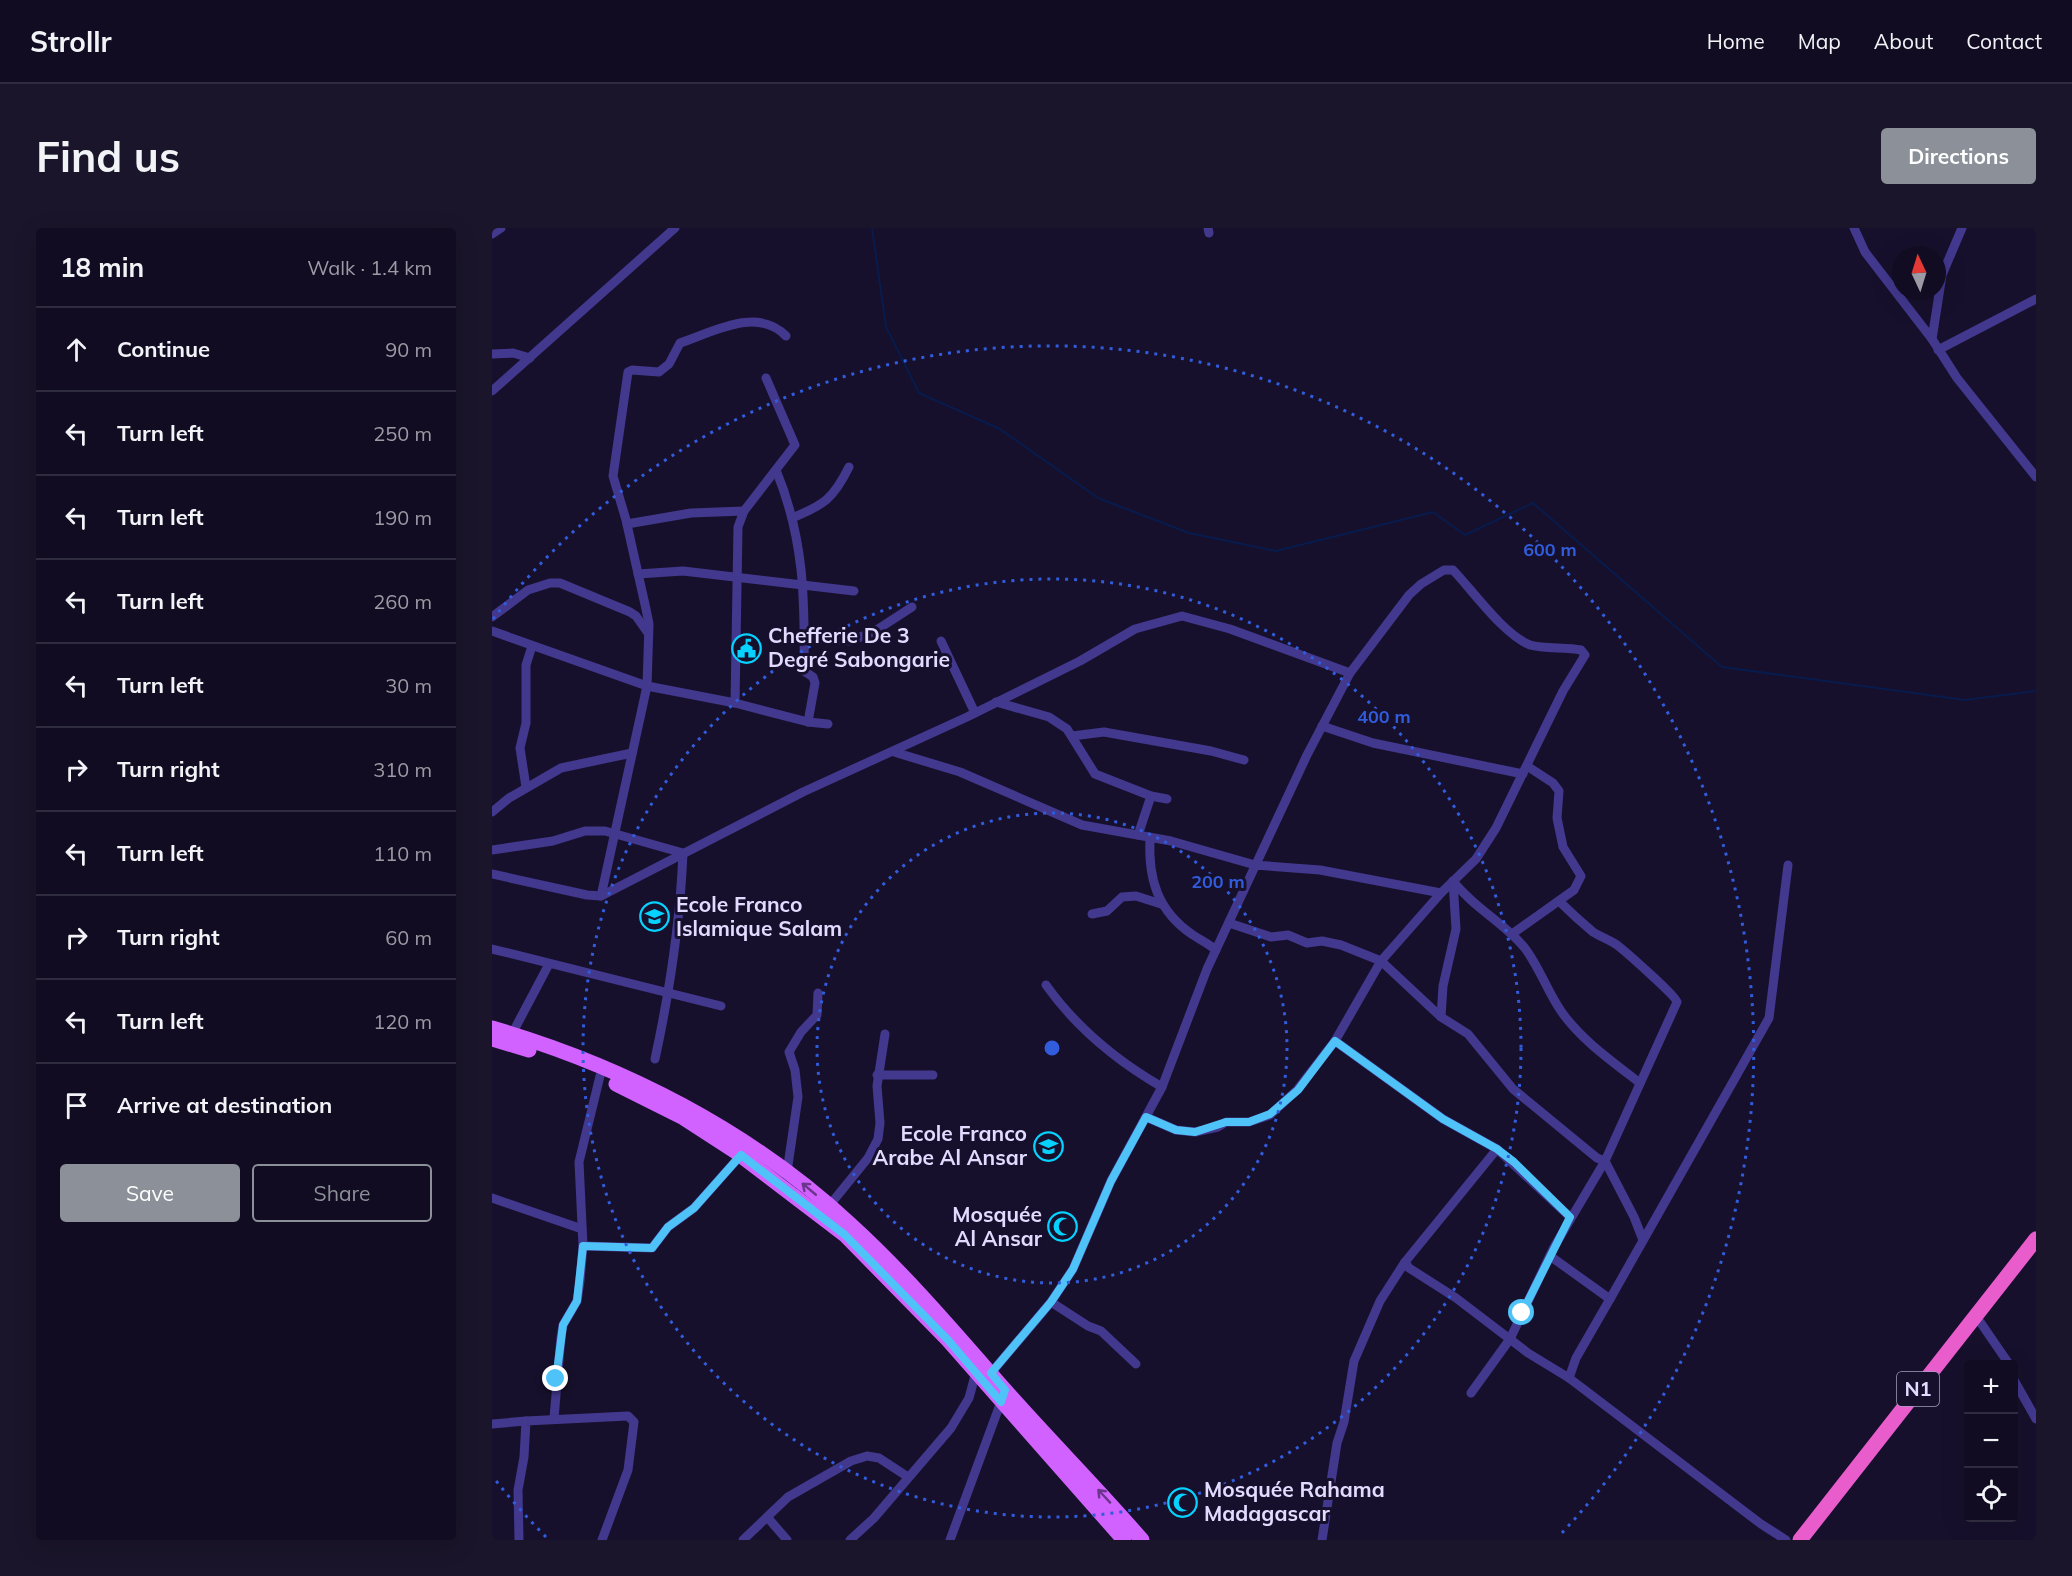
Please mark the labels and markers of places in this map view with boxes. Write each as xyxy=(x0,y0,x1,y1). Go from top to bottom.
place label: Chefferie De 3 Degré Sabongarie xyxy=(768,622,950,672)
public building icon: Chefferie De 3 Degré Sabongarie xyxy=(731,632,763,664)
place label: Ecole Franco Islamique Salam xyxy=(676,891,842,941)
school or university icon: Ecole Franco Islamique Salam xyxy=(639,901,671,933)
centre of rings xyxy=(1042,1038,1062,1058)
place label: Ecole Franco Arabe Al Ansar xyxy=(873,1120,1028,1170)
school or university icon: Ecole Franco Arabe Al Ansar xyxy=(1032,1130,1064,1162)
place label: Mosquée Al Ansar xyxy=(952,1201,1043,1251)
mosque icon: Mosquée Al Ansar xyxy=(1047,1211,1079,1243)
place label: Mosquée Rahama Madagascar xyxy=(1204,1476,1385,1526)
mosque icon: Mosquée Rahama Madagascar xyxy=(1167,1486,1199,1518)

